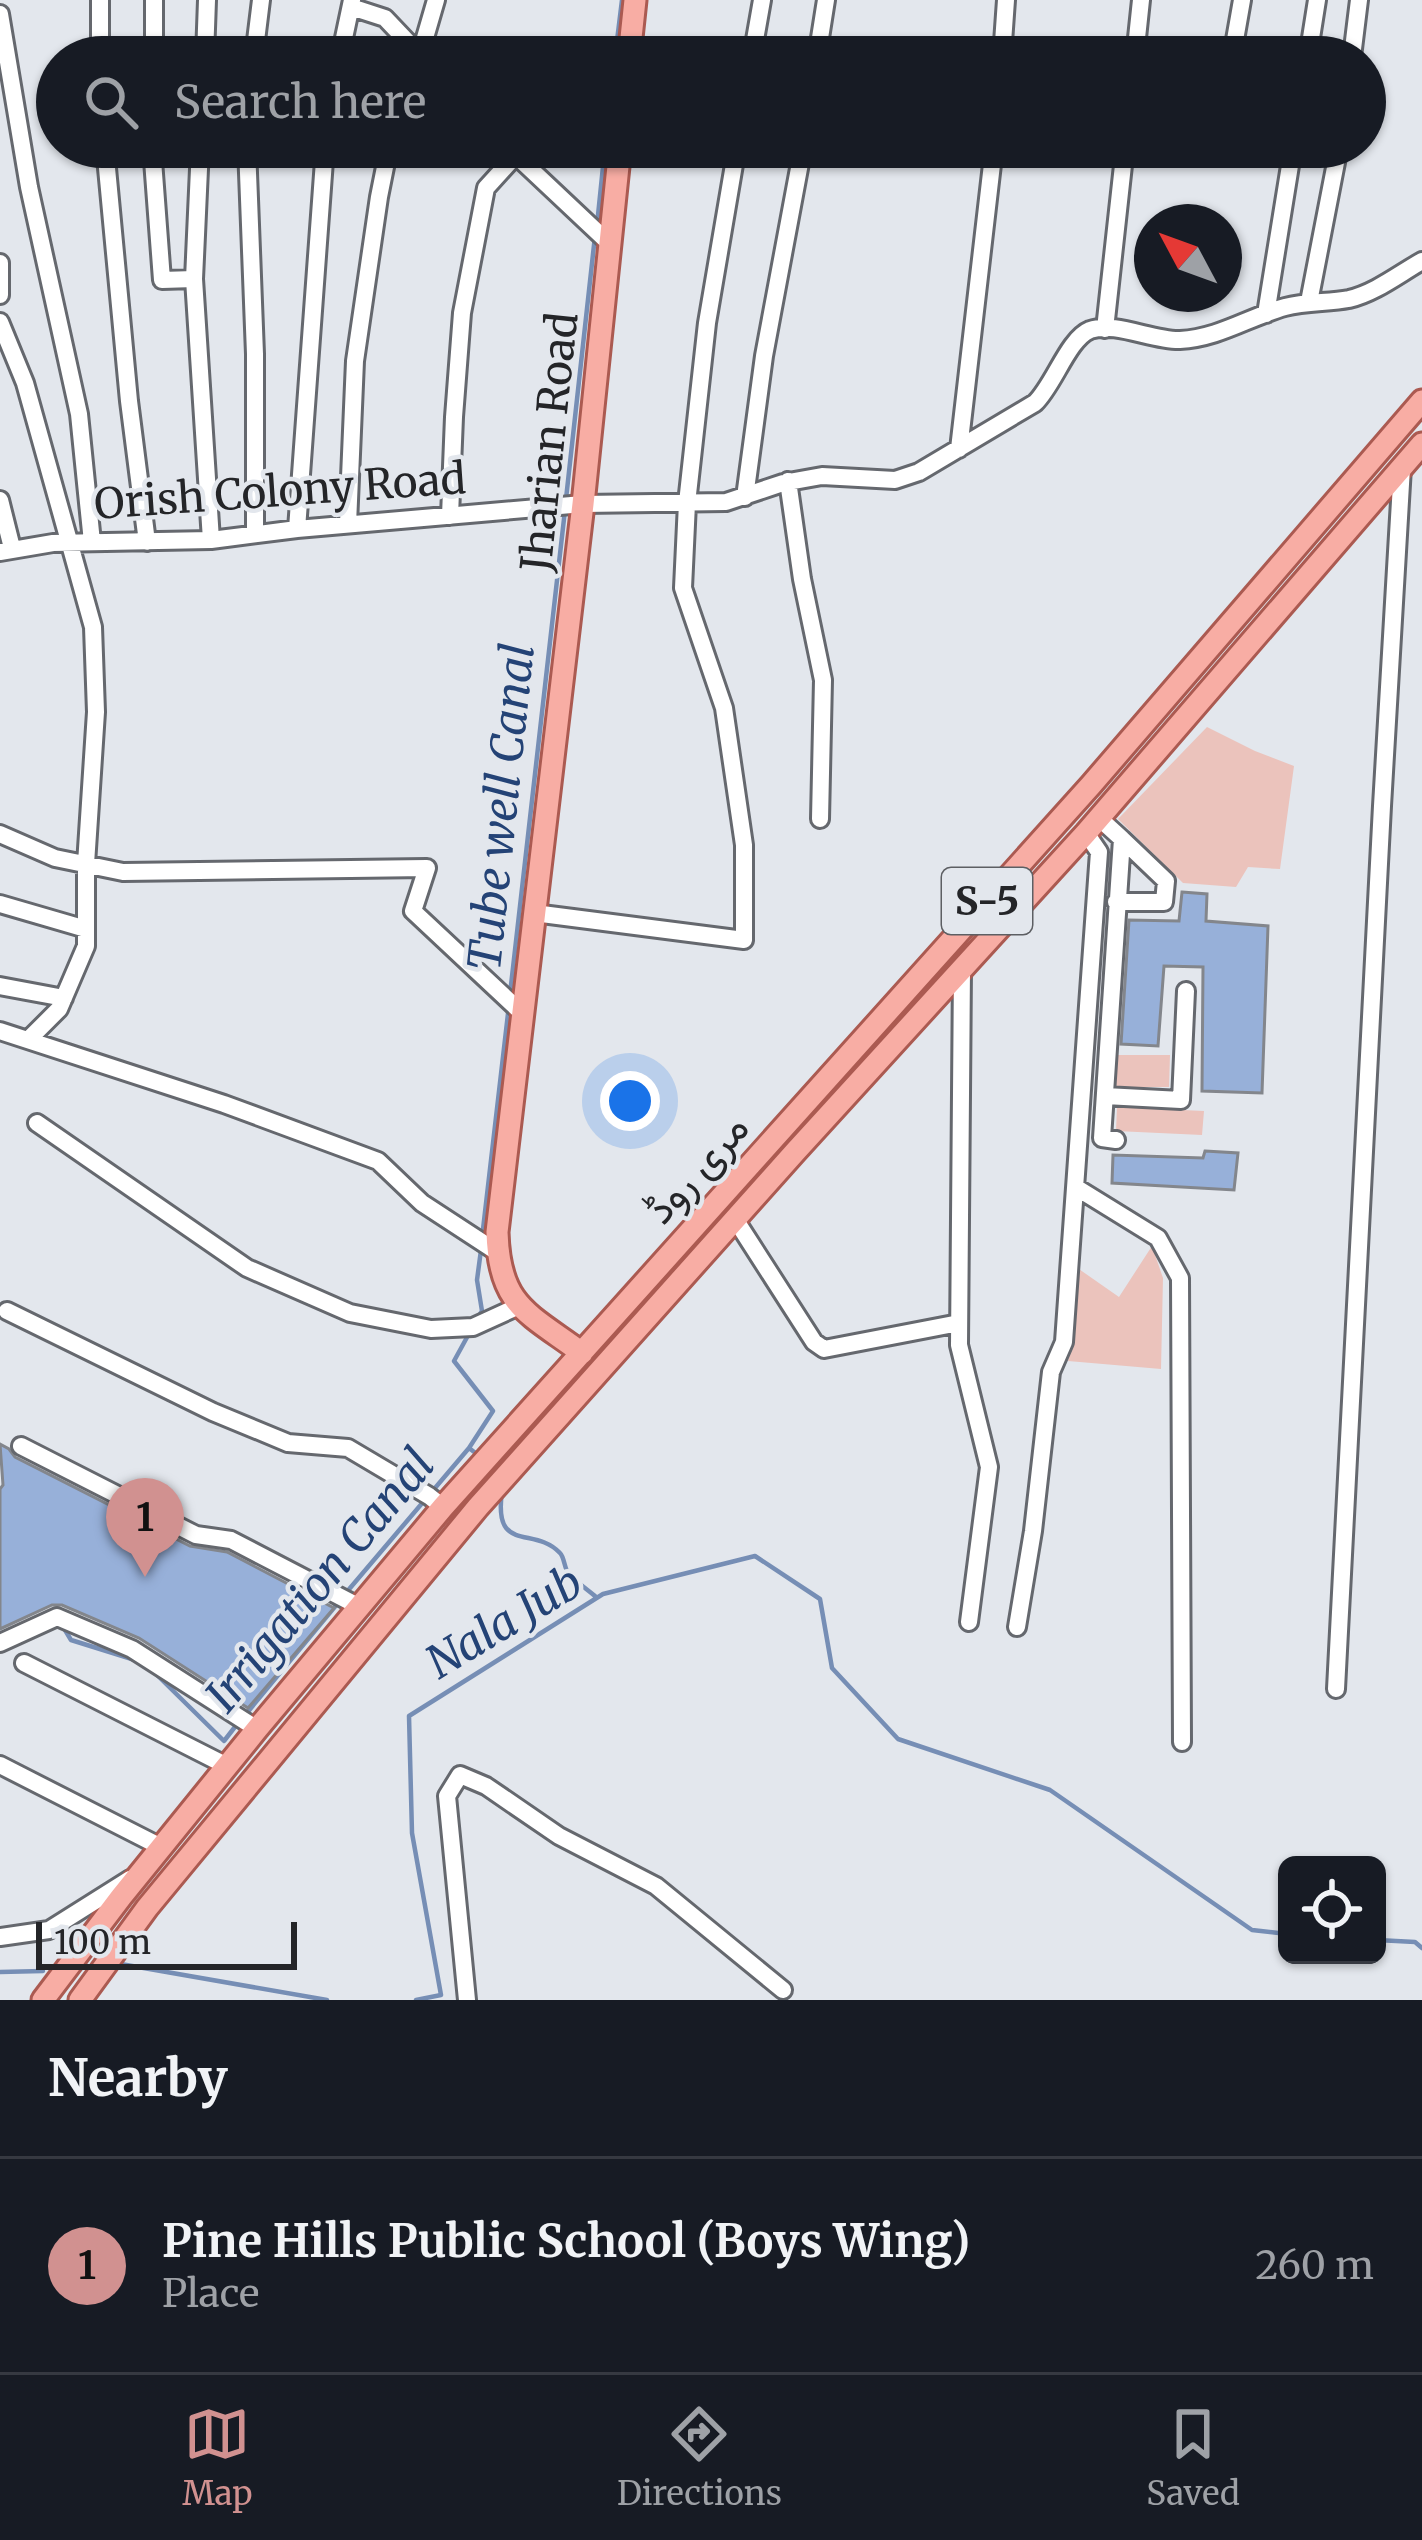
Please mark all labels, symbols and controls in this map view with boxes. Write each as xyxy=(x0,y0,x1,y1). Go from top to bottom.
search box xyxy=(36,36,1386,168)
icon: search xyxy=(78,69,144,135)
text: Search here xyxy=(174,74,426,130)
north arrow xyxy=(1134,204,1242,312)
street label: Jharian Road xyxy=(509,310,588,575)
street label: Orish Colony Road xyxy=(92,452,468,530)
water label: Tube well Canal xyxy=(456,640,546,974)
road number: S-5 xyxy=(942,868,1032,934)
your location xyxy=(600,1071,660,1131)
street label: مری روڈ xyxy=(633,1102,760,1235)
water label: Irrigation Canal xyxy=(194,1437,446,1723)
pin: 1 xyxy=(106,1478,184,1577)
water label: Nala Jub xyxy=(416,1554,592,1690)
map controls xyxy=(1278,1856,1386,1964)
button: locate xyxy=(1278,1856,1386,1964)
scale bar xyxy=(36,1916,297,1969)
text: 100 m xyxy=(54,1922,151,1963)
text: Nearby xyxy=(48,2046,228,2110)
text: Pine Hills Public School (Boys Wing) xyxy=(162,2213,970,2269)
text: 1 xyxy=(78,2241,96,2290)
text: 260 m xyxy=(1255,2241,1374,2290)
text: Place xyxy=(162,2269,259,2318)
tab: Map xyxy=(182,2401,253,2514)
tab: Directions xyxy=(617,2401,782,2514)
tab: Saved xyxy=(1146,2401,1240,2514)

